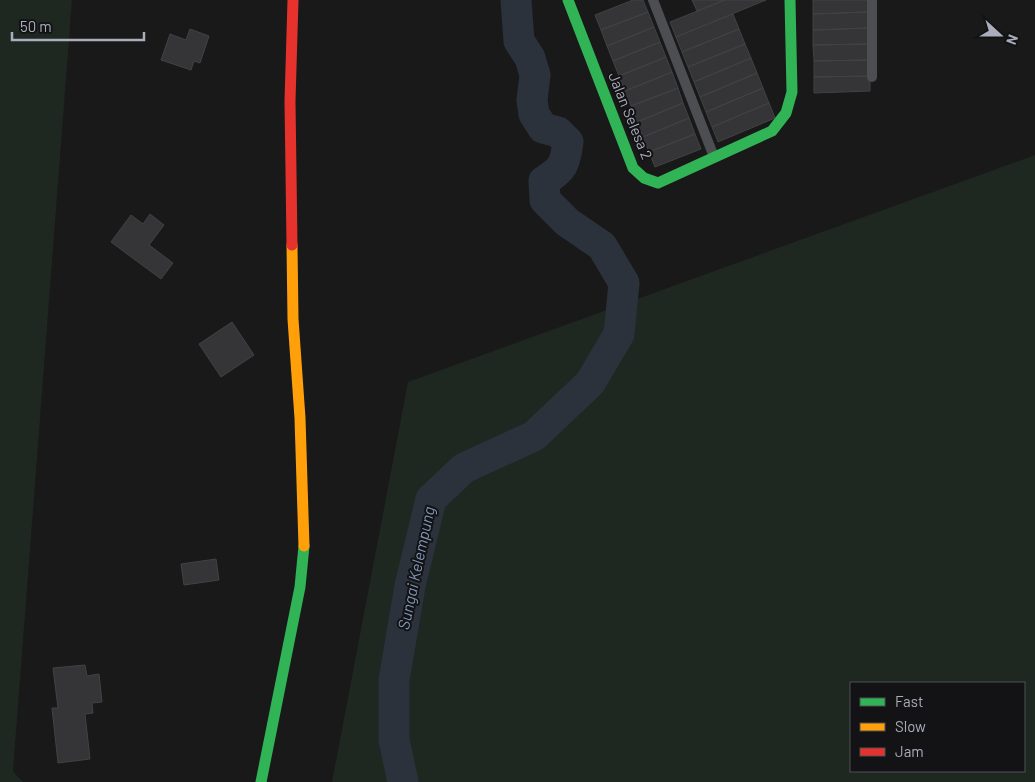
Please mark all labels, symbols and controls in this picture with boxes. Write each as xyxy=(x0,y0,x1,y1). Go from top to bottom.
scale bar xyxy=(12,10,145,42)
north arrow xyxy=(975,10,1025,60)
text: 50 m xyxy=(20,17,52,35)
text: N xyxy=(1003,32,1022,47)
street label: Jalan Selesa 2 xyxy=(605,69,657,162)
water label: Sungai Kelempung xyxy=(393,505,438,631)
legend xyxy=(850,682,1025,772)
text: Fast xyxy=(895,692,923,710)
text: Slow xyxy=(895,717,926,735)
text: Jam xyxy=(895,742,924,760)

